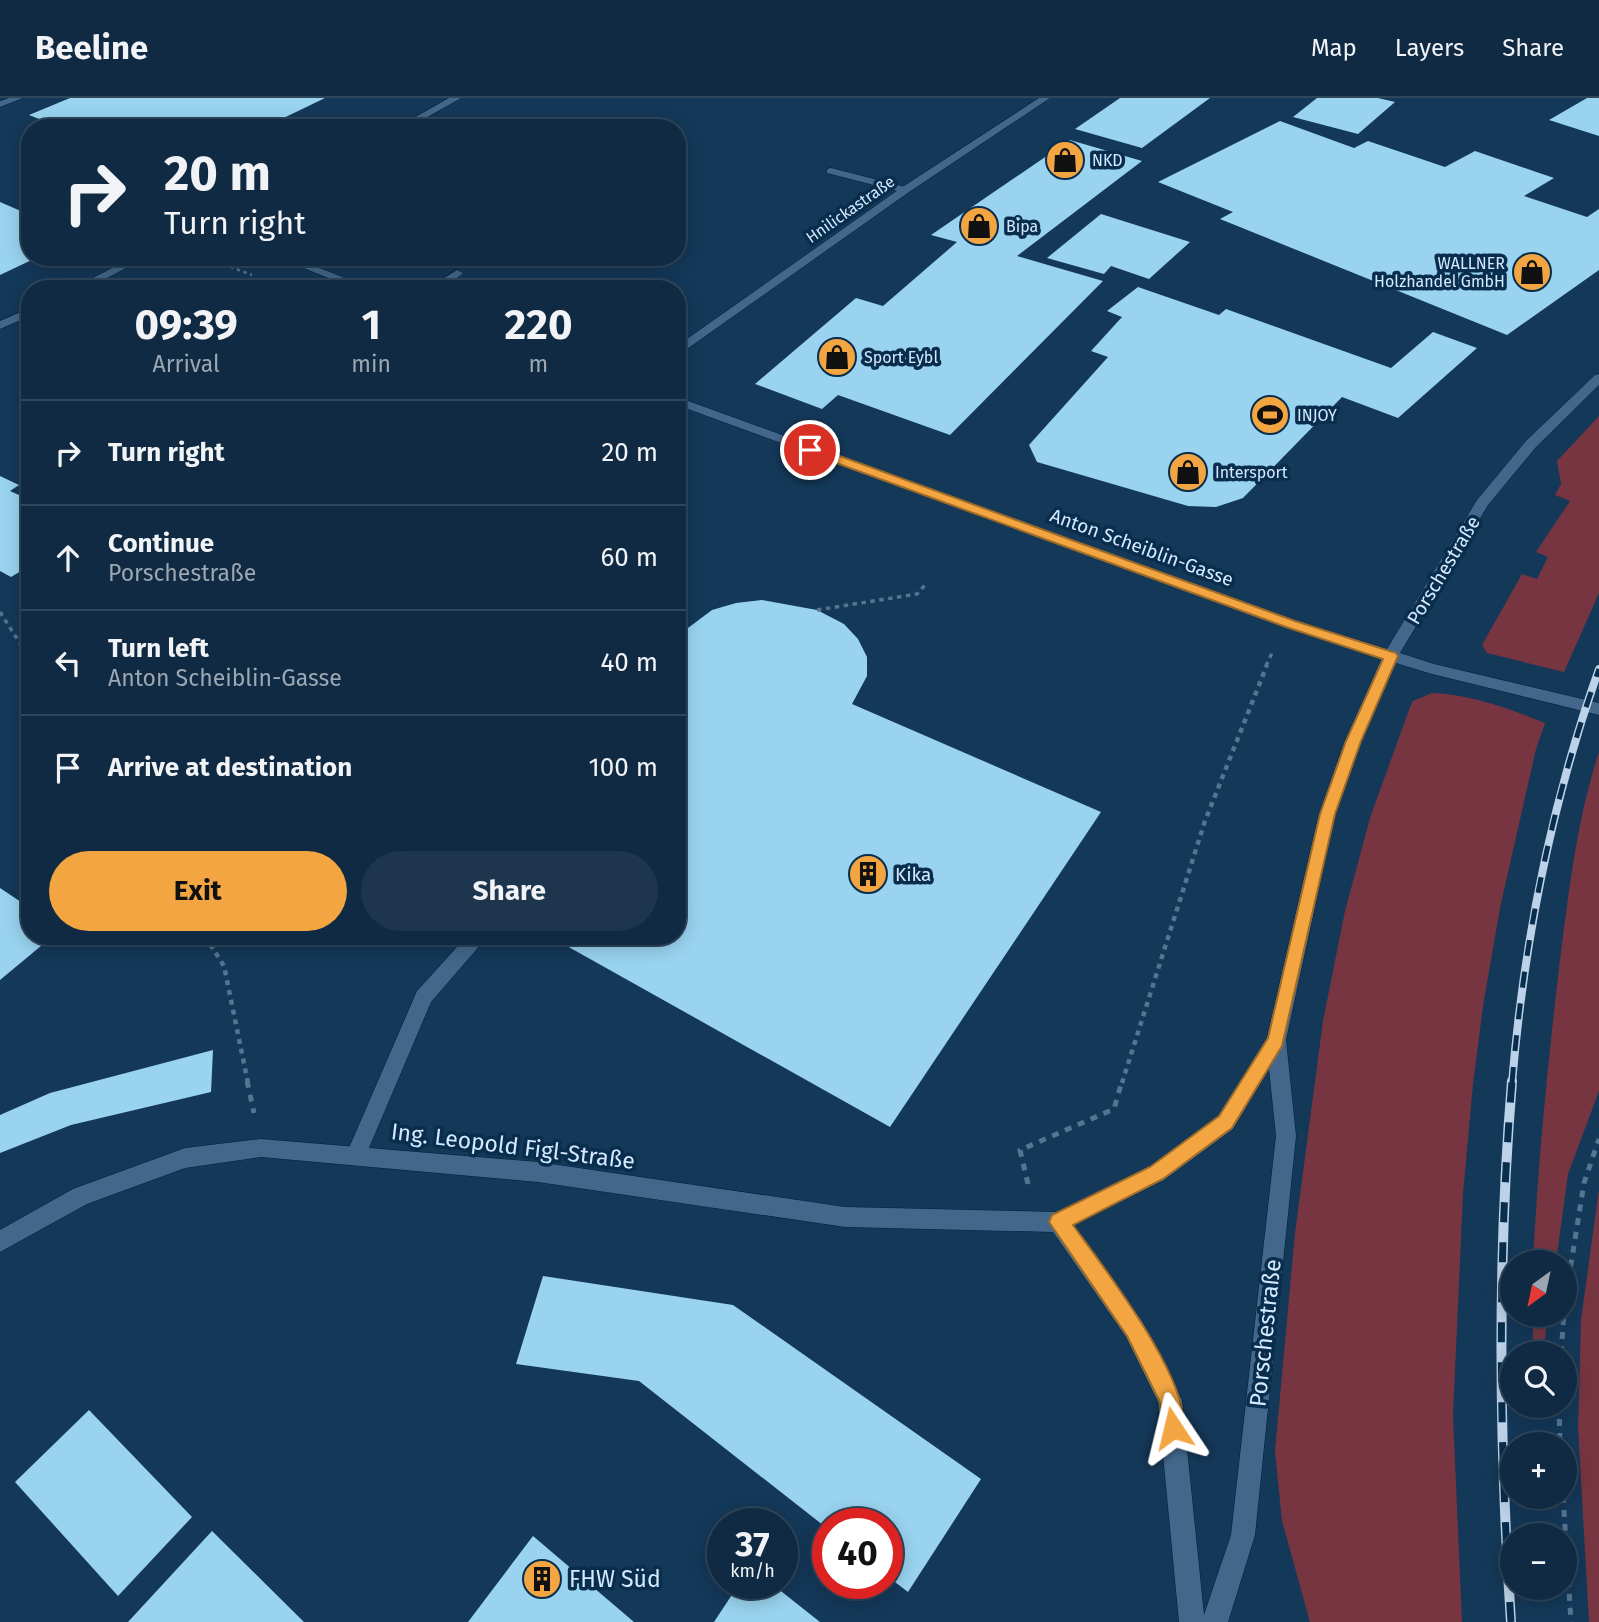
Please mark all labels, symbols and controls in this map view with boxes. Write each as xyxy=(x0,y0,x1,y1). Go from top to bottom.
text: Beeline xyxy=(35,28,148,68)
text: Map xyxy=(1311,34,1357,62)
text: Layers xyxy=(1395,34,1464,62)
text: Share xyxy=(1502,34,1564,62)
shop icon: NKD xyxy=(1044,139,1086,181)
text: 20 m xyxy=(164,144,271,203)
icon: right xyxy=(49,147,140,238)
place label: NKD xyxy=(1092,151,1123,170)
street label: Hnilickastraße xyxy=(802,172,898,247)
text: Turn right xyxy=(164,204,306,242)
shop icon: Bipa xyxy=(958,205,1000,247)
place label: Bipa xyxy=(1006,217,1038,236)
shop icon: WALLNER Holzhandel GmbH xyxy=(1511,251,1553,293)
place label: WALLNER Holzhandel GmbH xyxy=(1374,254,1505,291)
text: 09:39 xyxy=(134,300,238,350)
text: 1 xyxy=(361,300,381,350)
text: 220 xyxy=(504,300,572,350)
shop icon: Sport Eybl xyxy=(816,336,858,378)
place label: Sport Eybl xyxy=(864,348,938,367)
text: Arrival xyxy=(152,350,220,378)
text: min xyxy=(351,350,391,378)
text: m xyxy=(529,350,548,378)
sports icon: INJOY xyxy=(1249,394,1291,436)
place label: INJOY xyxy=(1297,406,1337,425)
pin xyxy=(780,420,840,480)
icon: arrive xyxy=(791,431,829,469)
icon: right xyxy=(49,434,87,472)
text: Turn right xyxy=(108,437,225,468)
text: 20 m xyxy=(601,437,658,468)
shop icon: Intersport xyxy=(1167,451,1209,493)
place label: Intersport xyxy=(1215,463,1288,482)
street label: Anton Scheiblin-Gasse xyxy=(1047,504,1237,591)
street label: Porschestraße xyxy=(1402,512,1485,629)
text: Continue xyxy=(108,528,214,559)
icon: ahead xyxy=(49,539,87,577)
text: 60 m xyxy=(600,542,658,573)
text: Porschestraße xyxy=(108,559,256,587)
text: Turn left xyxy=(108,633,209,664)
icon: left xyxy=(49,644,87,682)
text: 40 m xyxy=(600,647,658,678)
text: Anton Scheiblin-Gasse xyxy=(108,664,342,692)
icon: arrive xyxy=(49,749,87,787)
text: Arrive at destination xyxy=(108,752,352,783)
text: 100 m xyxy=(589,752,658,783)
button: Exit xyxy=(49,851,347,931)
button: Share xyxy=(361,851,658,931)
building icon: Kika xyxy=(847,853,889,895)
place label: Kika xyxy=(895,863,931,886)
street label: Ing. Leopold Figl-Straße xyxy=(389,1117,637,1175)
north arrow xyxy=(1500,1250,1577,1326)
map controls xyxy=(1500,1250,1577,1600)
street label: Porschestraße xyxy=(1243,1258,1287,1408)
button: search xyxy=(1500,1341,1577,1418)
position arrow xyxy=(1136,1391,1210,1465)
button: + xyxy=(1500,1432,1577,1509)
speed limit sign: 40 xyxy=(812,1508,903,1599)
text: 37 xyxy=(735,1523,770,1565)
button: − xyxy=(1500,1523,1577,1600)
building icon: FHW Süd xyxy=(521,1558,563,1600)
text: km/h xyxy=(730,1560,775,1582)
place label: FHW Süd xyxy=(569,1565,661,1593)

